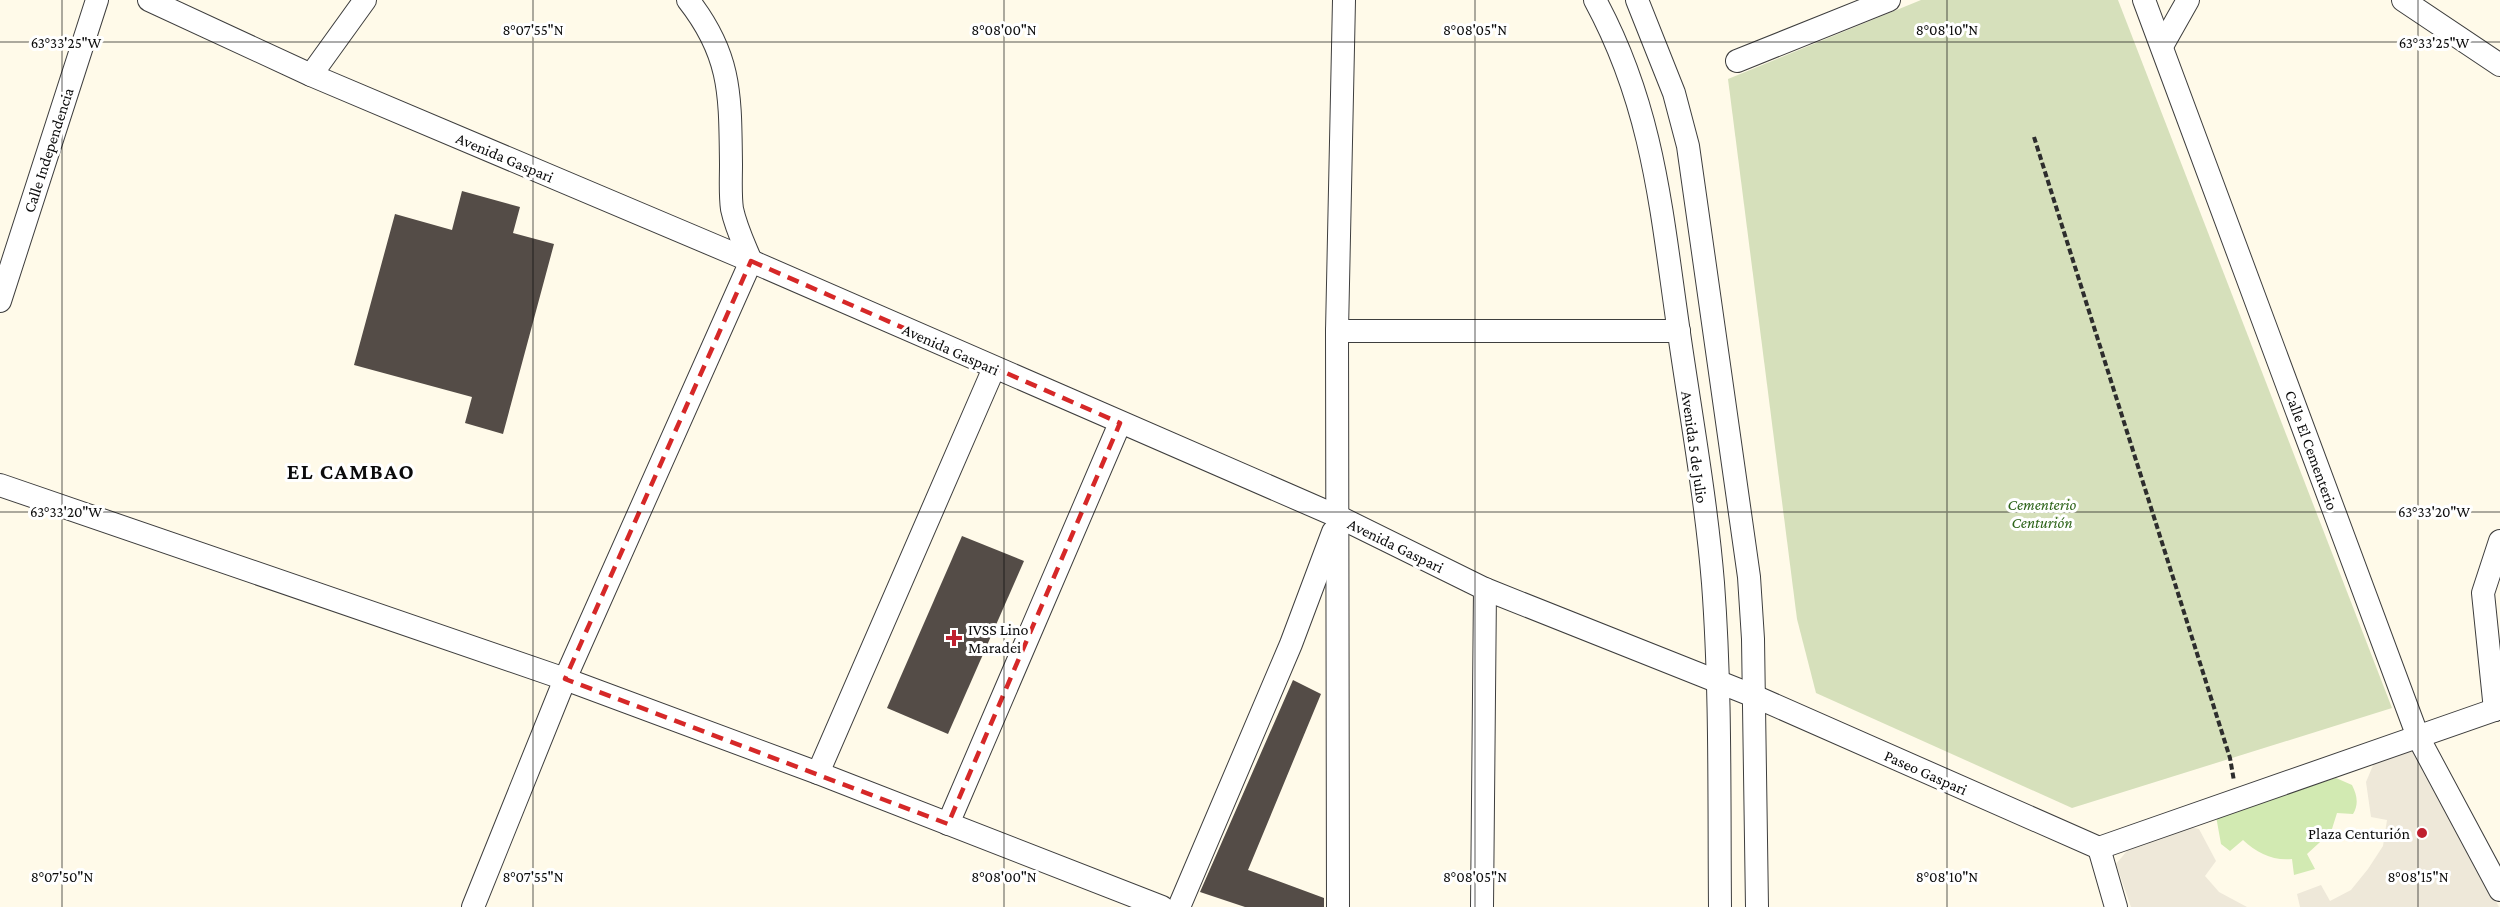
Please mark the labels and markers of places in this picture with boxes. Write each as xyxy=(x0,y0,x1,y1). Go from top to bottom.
place label: IVSS Lino Maradei xyxy=(968,621,1029,656)
marker: IVSS Lino Maradei xyxy=(945,629,963,647)
place label: Plaza Centurión xyxy=(2308,825,2410,842)
marker: Plaza Centurión xyxy=(2415,826,2429,840)

